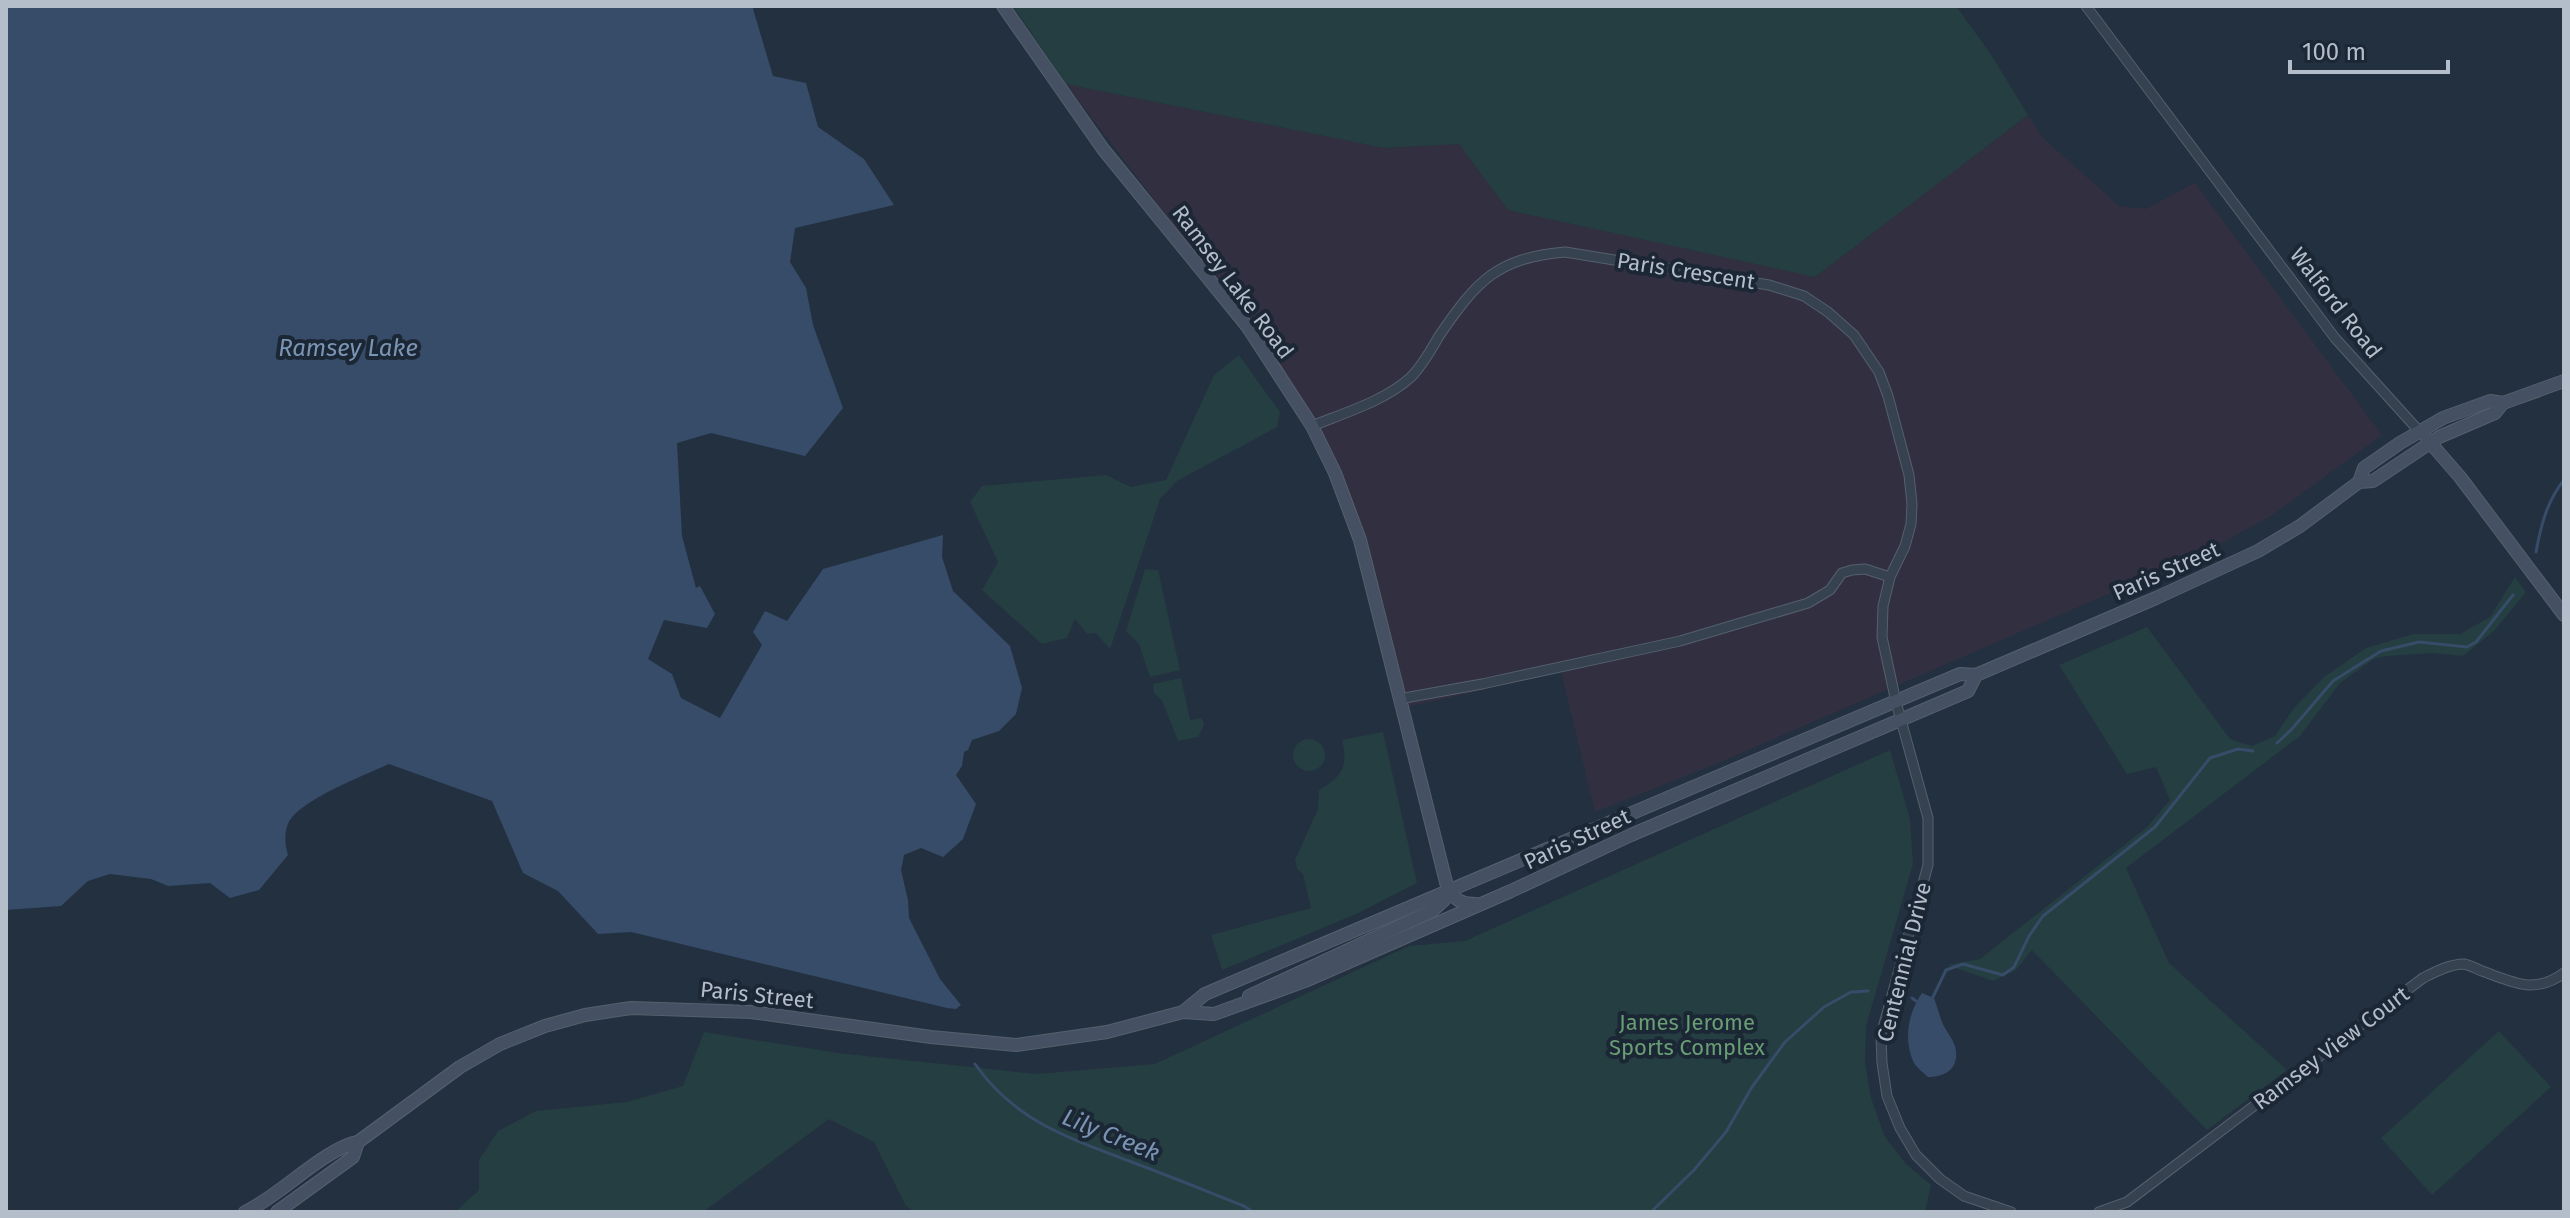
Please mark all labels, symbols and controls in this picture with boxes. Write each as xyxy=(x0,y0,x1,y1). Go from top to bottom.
scale bar xyxy=(2290,24,2448,74)
text: 100 m xyxy=(2302,38,2366,66)
street label: Ramsey Lake Road xyxy=(1167,200,1299,364)
street label: Walford Road xyxy=(2284,242,2388,364)
street label: Paris Crescent xyxy=(1615,247,1757,295)
water label: Ramsey Lake xyxy=(278,334,418,362)
street label: Paris Street xyxy=(2108,535,2224,607)
street label: Paris Street xyxy=(1520,803,1634,875)
street label: Centennial Drive xyxy=(1871,879,1937,1045)
street label: Paris Street xyxy=(699,976,815,1014)
street label: Ramsey View Court xyxy=(2248,980,2415,1116)
park label: James Jerome Sports Complex xyxy=(1609,1009,1765,1061)
water label: Lily Creek xyxy=(1058,1103,1164,1167)

